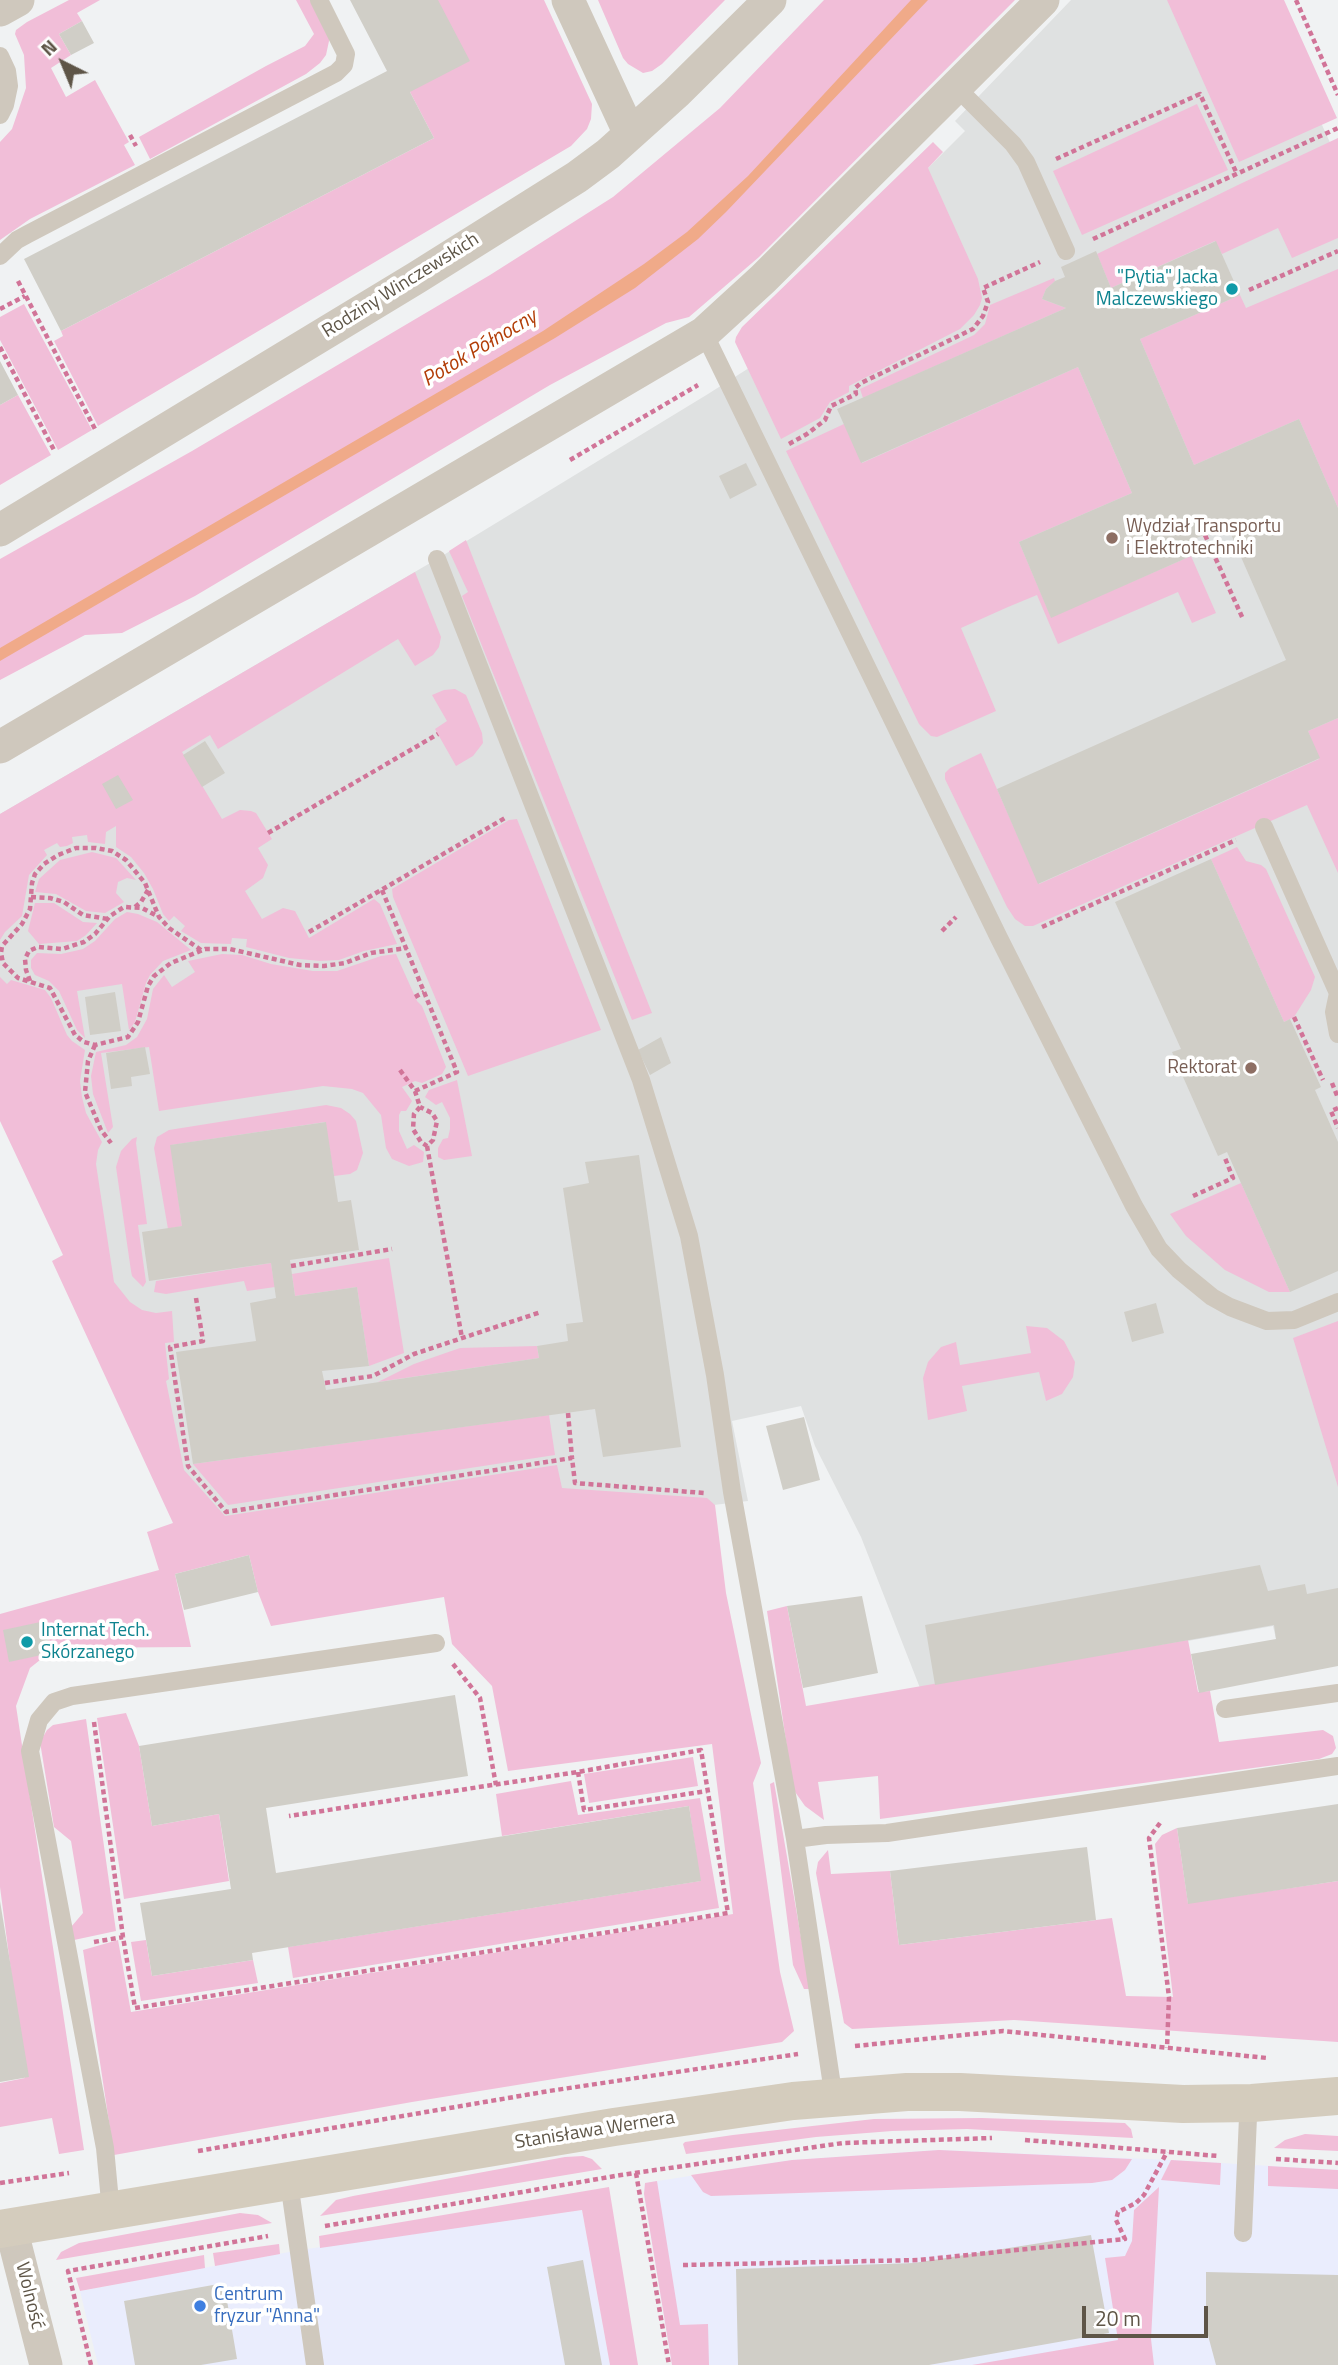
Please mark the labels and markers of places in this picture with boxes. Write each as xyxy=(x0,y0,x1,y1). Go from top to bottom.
place label: "Pytia" Jacka Malczewskiego xyxy=(1096,267,1218,311)
marker: "Pytia" Jacka Malczewskiego xyxy=(1224,281,1240,297)
place label: Wydział Transportu i Elektrotechniki xyxy=(1126,516,1281,560)
marker: Wydział Transportu i Elektrotechniki xyxy=(1104,530,1120,546)
place label: Rektorat xyxy=(1167,1057,1237,1079)
marker: Rektorat xyxy=(1243,1060,1259,1076)
place label: Internat Tech. Skórzanego xyxy=(41,1620,150,1664)
marker: Internat Tech. Skórzanego xyxy=(19,1634,35,1650)
place label: Centrum fryzur "Anna" xyxy=(214,2284,320,2328)
marker: Centrum fryzur "Anna" xyxy=(192,2298,208,2314)

